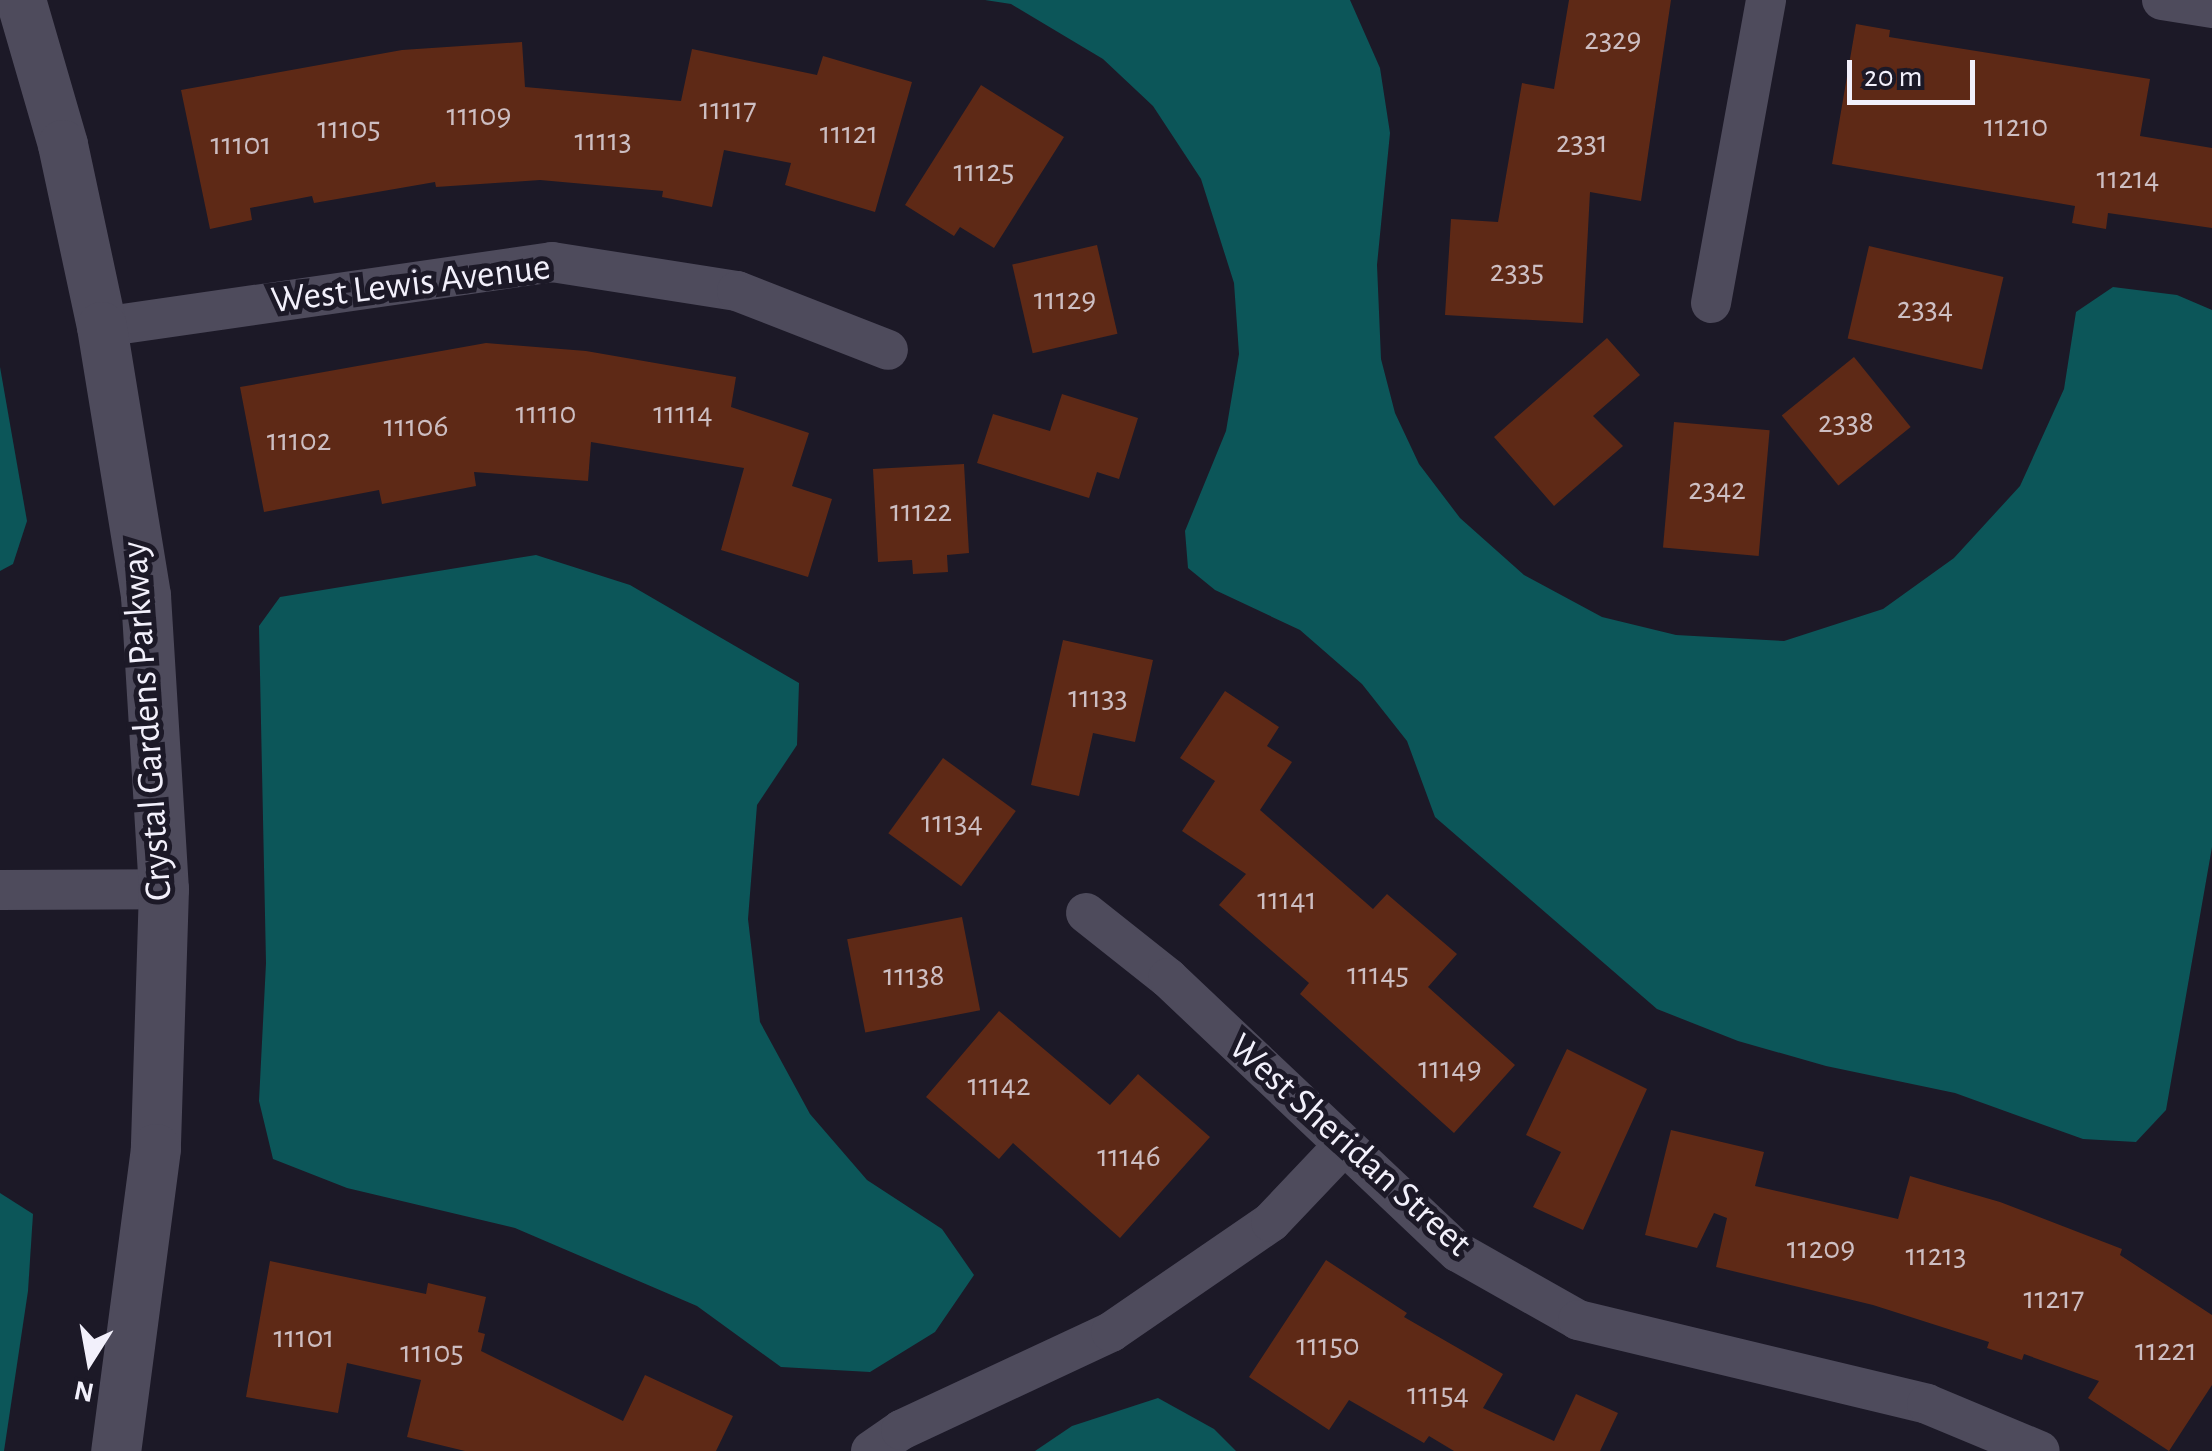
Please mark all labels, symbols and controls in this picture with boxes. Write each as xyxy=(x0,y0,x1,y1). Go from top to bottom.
house number: 2329 xyxy=(1584,20,1642,58)
scale bar xyxy=(1852,40,1980,102)
text: 20 m xyxy=(1864,62,1922,92)
house number: 11117 xyxy=(699,90,757,128)
house number: 11109 xyxy=(447,96,511,134)
house number: 11210 xyxy=(1984,107,2048,145)
house number: 11105 xyxy=(317,109,381,147)
house number: 11121 xyxy=(820,114,878,152)
house number: 11113 xyxy=(574,121,632,159)
house number: 2331 xyxy=(1556,123,1608,161)
house number: 11101 xyxy=(211,125,271,163)
house number: 11125 xyxy=(954,152,1014,190)
house number: 11214 xyxy=(2097,159,2159,197)
street label: West Lewis Avenue xyxy=(269,245,553,325)
house number: 2335 xyxy=(1490,252,1544,290)
house number: 11129 xyxy=(1034,280,1096,318)
house number: 2334 xyxy=(1897,289,1953,327)
house number: 11110 xyxy=(516,394,576,432)
house number: 11114 xyxy=(653,394,713,432)
house number: 2338 xyxy=(1818,403,1874,441)
house number: 11106 xyxy=(384,407,448,445)
house number: 11102 xyxy=(267,421,331,459)
house number: 2342 xyxy=(1688,470,1746,508)
house number: 11122 xyxy=(890,492,952,530)
street label: Crystal Gardens Parkway xyxy=(113,540,183,902)
house number: 11133 xyxy=(1068,678,1128,716)
house number: 11134 xyxy=(921,803,983,841)
house number: 11141 xyxy=(1257,880,1317,918)
house number: 11145 xyxy=(1347,955,1409,993)
house number: 11138 xyxy=(883,956,945,994)
street label: West Sheridan Street xyxy=(1218,1025,1480,1267)
house number: 11149 xyxy=(1418,1049,1482,1087)
house number: 11142 xyxy=(968,1066,1030,1104)
house number: 11146 xyxy=(1097,1137,1161,1175)
house number: 11209 xyxy=(1787,1229,1855,1267)
house number: 11213 xyxy=(1906,1236,1966,1274)
house number: 11217 xyxy=(2024,1279,2084,1317)
north arrow xyxy=(40,1311,140,1411)
house number: 11101 xyxy=(274,1318,334,1356)
house number: 11150 xyxy=(1296,1326,1360,1364)
house number: 11221 xyxy=(2135,1331,2197,1369)
house number: 11105 xyxy=(400,1333,464,1371)
text: N xyxy=(72,1375,97,1406)
house number: 11154 xyxy=(1407,1375,1469,1413)

